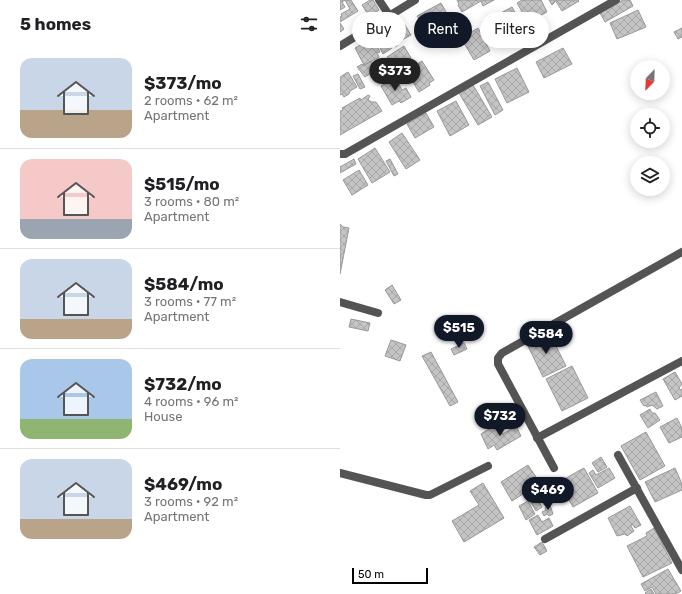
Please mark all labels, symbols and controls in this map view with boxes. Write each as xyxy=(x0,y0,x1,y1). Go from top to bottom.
chip: Buy xyxy=(352,12,406,48)
chip: Rent xyxy=(414,12,472,48)
chip: Filters xyxy=(480,12,549,48)
icon: filters xyxy=(298,13,320,35)
text: 5 homes xyxy=(20,14,91,34)
pin: $373 xyxy=(371,58,419,92)
north arrow xyxy=(630,60,670,100)
map controls xyxy=(630,60,670,196)
text: $373 xyxy=(378,63,412,78)
text: $373/mo xyxy=(144,73,222,93)
icon: home xyxy=(52,74,100,122)
text: 2 rooms · 62 m² xyxy=(144,93,238,108)
text: Apartment xyxy=(144,108,209,123)
button: locate xyxy=(630,108,670,148)
button: layers xyxy=(630,156,670,196)
text: $515/mo xyxy=(144,174,220,194)
icon: home xyxy=(52,175,100,223)
text: 3 rooms · 80 m² xyxy=(144,194,239,209)
text: Apartment xyxy=(144,209,209,224)
text: $584/mo xyxy=(144,274,224,294)
icon: home xyxy=(52,275,100,323)
text: 3 rooms · 77 m² xyxy=(144,294,236,309)
text: Apartment xyxy=(144,309,209,324)
pin: $515 xyxy=(435,315,483,349)
text: $515 xyxy=(443,320,475,335)
pin: $584 xyxy=(522,321,570,355)
text: $584 xyxy=(529,326,563,341)
text: $732/mo xyxy=(144,374,222,394)
icon: home xyxy=(52,375,100,423)
text: 4 rooms · 96 m² xyxy=(144,394,238,409)
pin: $732 xyxy=(476,403,524,437)
text: $732 xyxy=(483,408,517,423)
text: House xyxy=(144,409,182,424)
text: $469/mo xyxy=(144,474,222,494)
icon: home xyxy=(52,475,100,523)
pin: $469 xyxy=(524,477,572,511)
text: $469 xyxy=(531,482,565,497)
text: 3 rooms · 92 m² xyxy=(144,494,238,509)
text: Apartment xyxy=(144,509,209,524)
scale bar xyxy=(352,566,428,585)
text: 50 m xyxy=(358,568,384,581)

